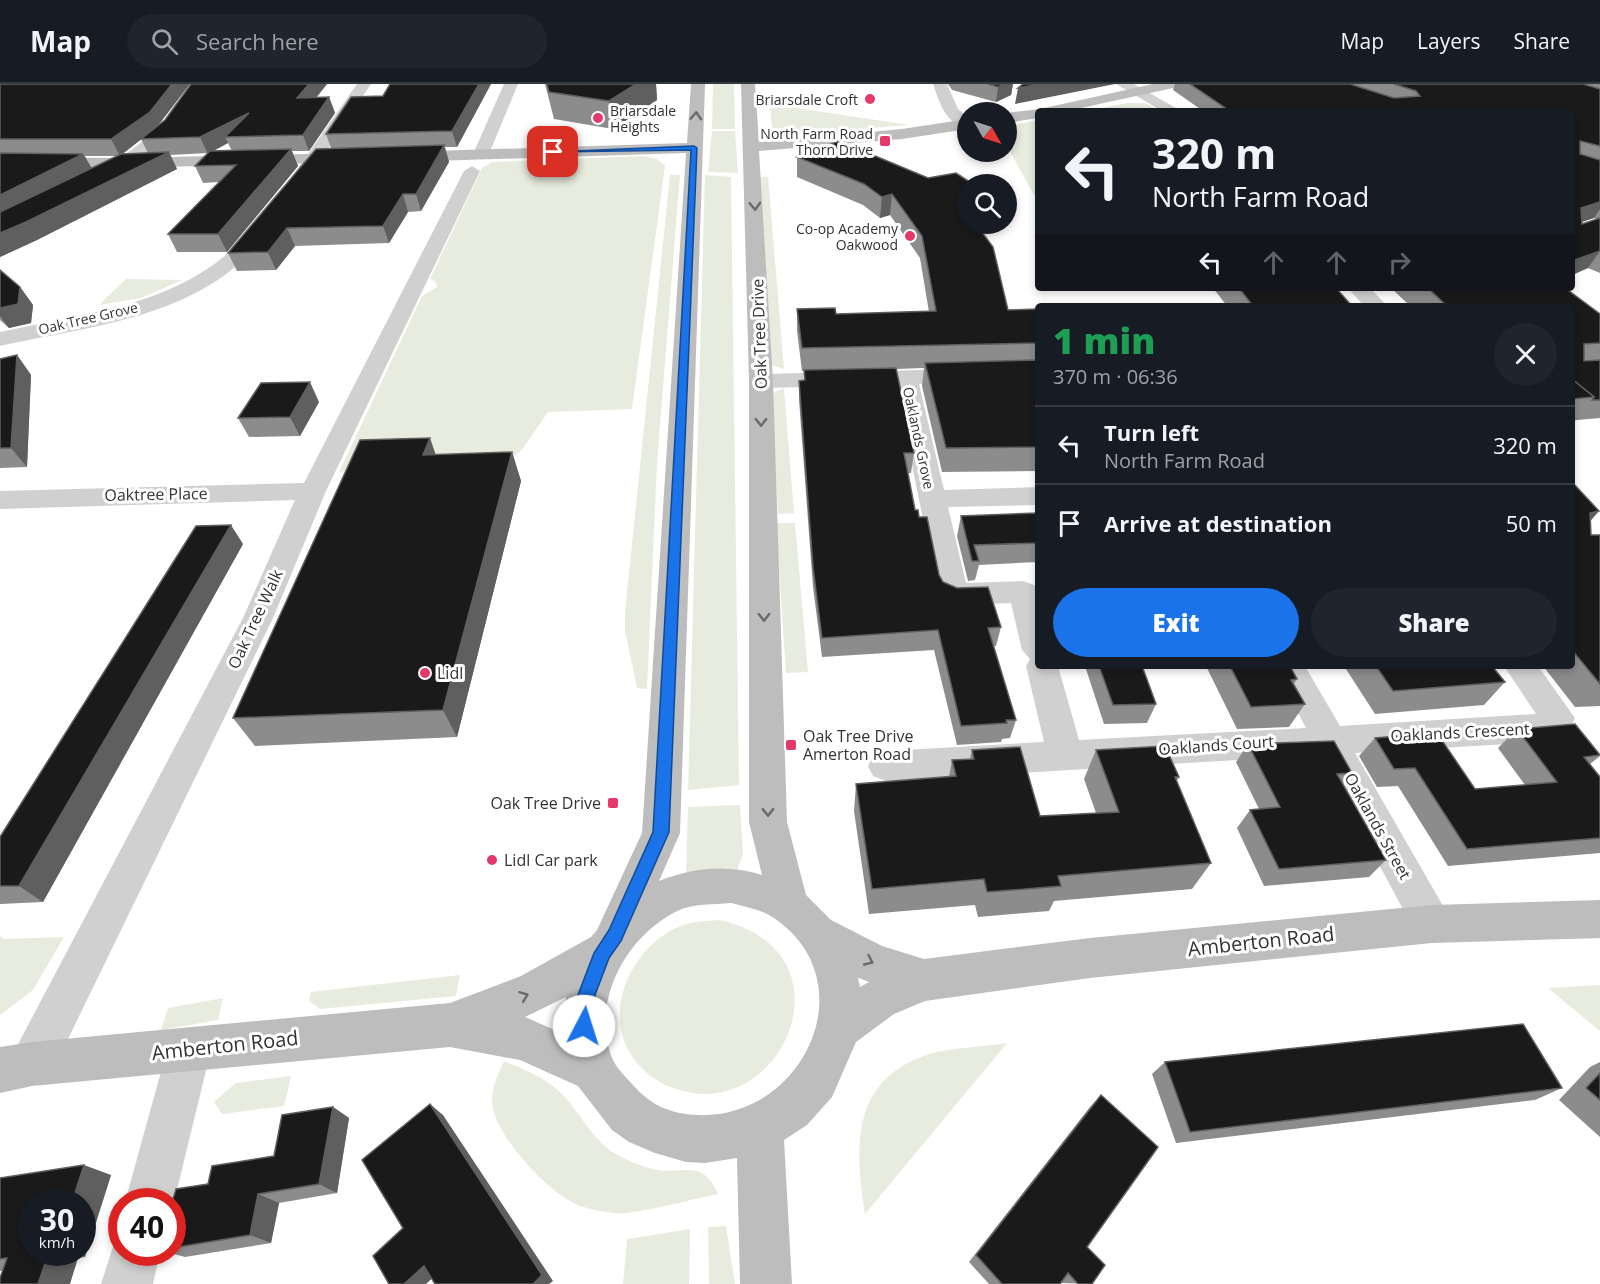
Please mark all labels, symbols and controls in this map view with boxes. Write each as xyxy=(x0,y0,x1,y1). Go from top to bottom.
search box xyxy=(127,14,547,68)
text: Map xyxy=(30,22,91,60)
icon: search xyxy=(148,25,181,58)
text: Search here xyxy=(196,26,319,56)
text: Map xyxy=(1341,27,1384,55)
text: Layers xyxy=(1417,27,1481,55)
text: Share xyxy=(1514,27,1570,55)
place label: Briarsdale Croft xyxy=(755,90,858,109)
marker: Briarsdale Croft xyxy=(863,92,877,106)
place label: Briarsdale Heights xyxy=(610,101,676,136)
north arrow xyxy=(957,102,1017,162)
map controls xyxy=(957,102,1017,234)
marker: Briarsdale Heights xyxy=(591,111,605,125)
one-way arrow xyxy=(689,112,702,121)
place label: North Farm Road Thorn Drive xyxy=(760,124,873,159)
text: 320 m xyxy=(1152,124,1276,181)
pin xyxy=(527,126,578,177)
icon: left xyxy=(1053,132,1131,210)
marker: North Farm Road Thorn Drive xyxy=(878,134,892,148)
icon: arrive xyxy=(536,135,569,168)
button: search xyxy=(957,174,1017,234)
text: North Farm Road xyxy=(1152,178,1369,215)
one-way arrow xyxy=(749,201,761,210)
place label: Co-op Academy Oakwood xyxy=(796,219,899,254)
marker: Co-op Academy Oakwood xyxy=(903,229,917,243)
icon: left xyxy=(1194,246,1227,279)
icon: ahead xyxy=(1257,246,1290,279)
icon: ahead xyxy=(1320,246,1353,279)
icon: right xyxy=(1383,246,1416,279)
street label: Oak Tree Drive xyxy=(746,278,772,390)
street label: Oak Tree Grove xyxy=(36,297,140,339)
text: 1 min xyxy=(1053,316,1155,365)
button: close xyxy=(1494,323,1557,386)
text: 370 m · 06:36 xyxy=(1053,363,1178,390)
street label: Oaklands Grove xyxy=(899,385,939,491)
one-way arrow xyxy=(755,417,767,426)
text: Turn left xyxy=(1104,417,1199,447)
icon: left xyxy=(1053,429,1086,462)
text: 320 m xyxy=(1493,430,1557,460)
text: North Farm Road xyxy=(1104,447,1265,474)
street label: Oaktree Place xyxy=(104,482,208,506)
icon: arrive xyxy=(1053,507,1086,540)
text: Arrive at destination xyxy=(1104,508,1332,538)
text: 50 m xyxy=(1506,508,1557,538)
street label: Oak Tree Walk xyxy=(222,565,288,672)
button: Exit xyxy=(1053,588,1299,657)
button: Share xyxy=(1311,588,1557,657)
one-way arrow xyxy=(758,612,771,621)
place label: Lidl xyxy=(437,662,463,684)
marker: Lidl xyxy=(418,666,432,680)
street label: Oaklands Crescent xyxy=(1390,717,1530,747)
place label: Oak Tree Drive Amerton Road xyxy=(803,725,914,765)
street label: Oaklands Court xyxy=(1157,730,1275,760)
marker: Oak Tree Drive Amerton Road xyxy=(784,738,798,752)
street label: Oaklands Street xyxy=(1340,769,1417,884)
place label: Oak Tree Drive xyxy=(490,792,601,814)
marker: Oak Tree Drive xyxy=(606,796,620,810)
one-way arrow xyxy=(762,807,774,816)
place label: Lidl Car park xyxy=(504,849,598,871)
marker: Lidl Car park xyxy=(485,853,499,867)
street label: Amberton Road xyxy=(1186,920,1336,962)
one-way arrow xyxy=(863,953,874,965)
one-way arrow xyxy=(518,991,529,1003)
position arrow xyxy=(552,994,616,1058)
street label: Amberton Road xyxy=(150,1024,300,1066)
speed limit sign: 40 xyxy=(108,1188,186,1266)
text: 30 xyxy=(40,1199,74,1240)
text: km/h xyxy=(39,1232,75,1252)

